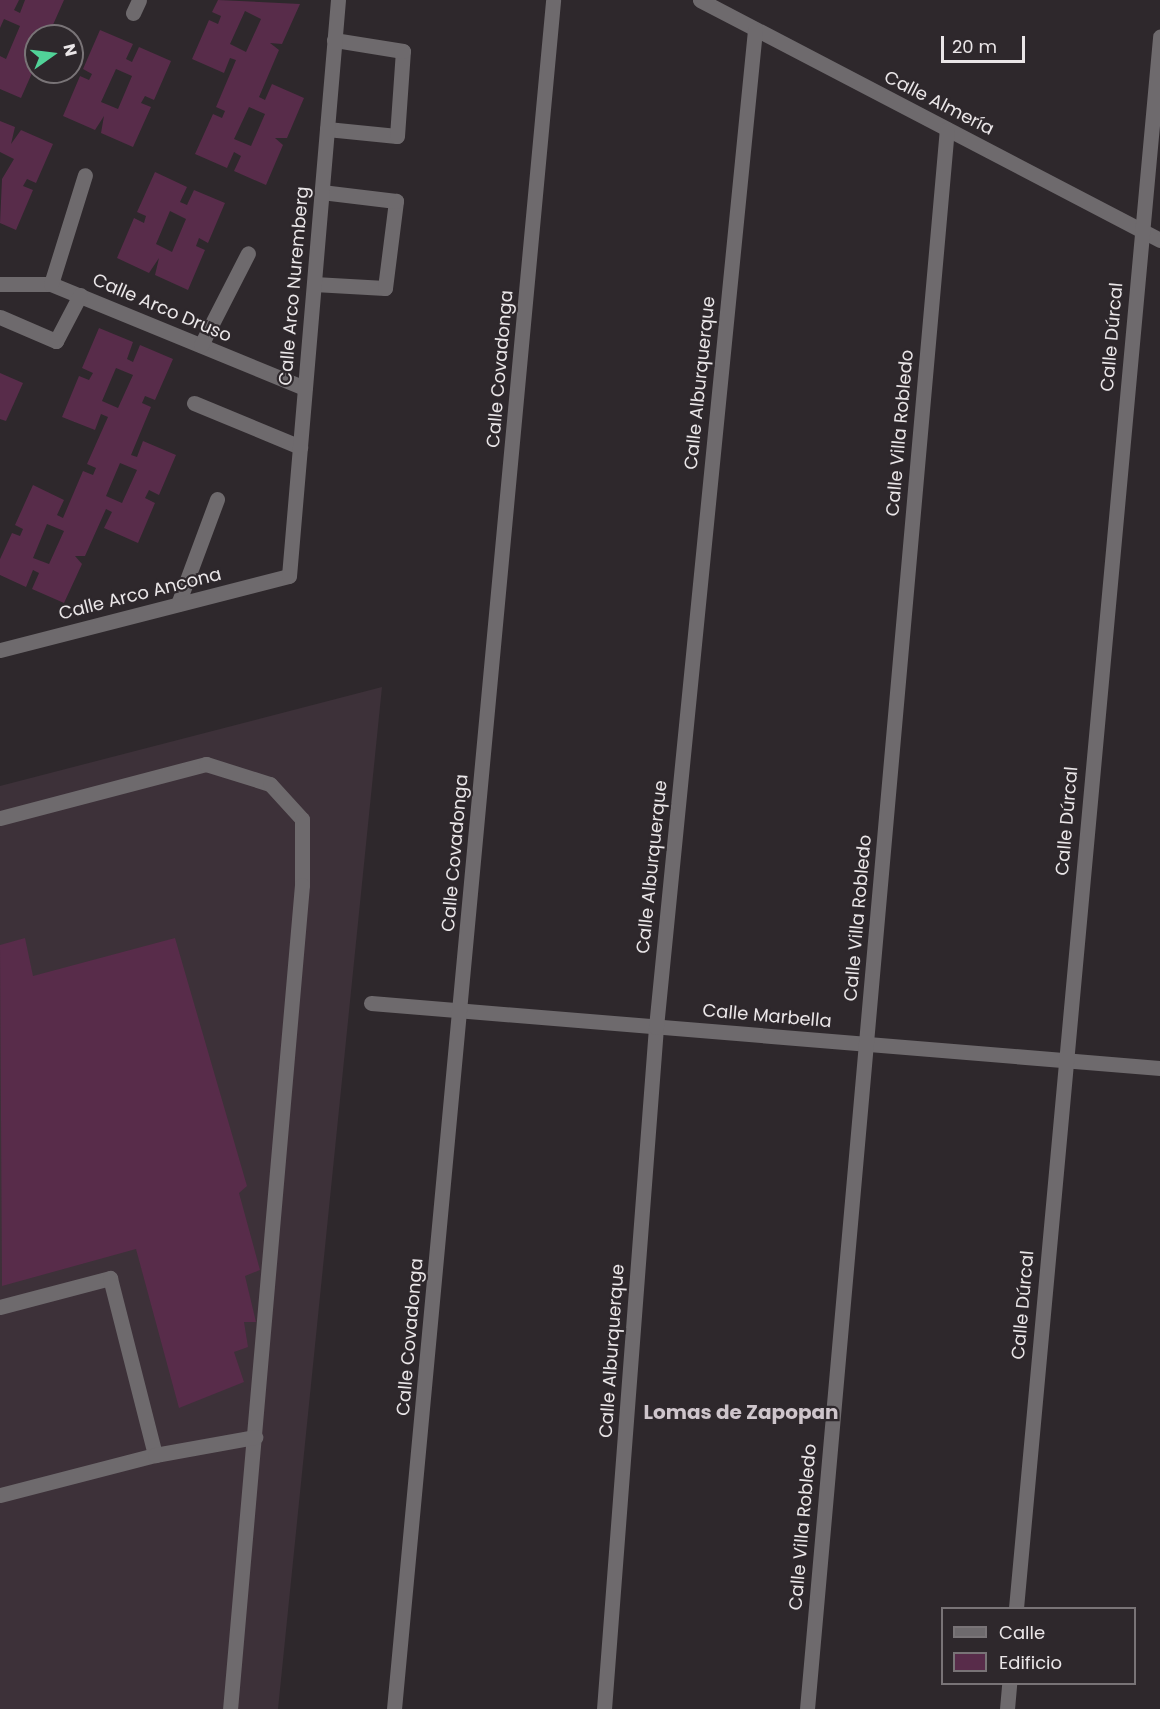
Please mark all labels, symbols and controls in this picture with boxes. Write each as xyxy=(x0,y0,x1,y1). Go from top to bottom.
north arrow xyxy=(24,24,84,84)
scale bar xyxy=(944,24,1028,62)
text: 20 m xyxy=(952,34,997,59)
text: N xyxy=(57,41,83,59)
street label: Calle Almería xyxy=(880,66,998,140)
street label: Calle Arco Nuremberg xyxy=(275,186,313,386)
street label: Calle Arco Druso xyxy=(89,269,235,347)
street label: Calle Dúrcal xyxy=(1096,282,1128,392)
street label: Calle Covadonga xyxy=(482,289,518,449)
street label: Calle Alburquerque xyxy=(680,295,720,471)
street label: Calle Villa Robledo xyxy=(882,349,918,517)
street label: Calle Arco Ancona xyxy=(56,563,224,625)
street label: Calle Dúrcal xyxy=(1051,766,1083,876)
street label: Calle Covadonga xyxy=(437,773,473,933)
street label: Calle Alburquerque xyxy=(632,779,672,955)
street label: Calle Villa Robledo xyxy=(840,834,876,1002)
street label: Calle Marbella xyxy=(701,1000,833,1032)
street label: Calle Dúrcal xyxy=(1007,1250,1039,1360)
street label: Calle Covadonga xyxy=(392,1257,428,1417)
street label: Calle Alburquerque xyxy=(595,1263,629,1439)
district label: Lomas de Zapopan xyxy=(643,1400,839,1424)
street label: Calle Villa Robledo xyxy=(785,1443,821,1611)
legend xyxy=(941,1607,1136,1685)
text: Calle xyxy=(999,1620,1045,1645)
text: Edificio xyxy=(999,1650,1062,1675)

